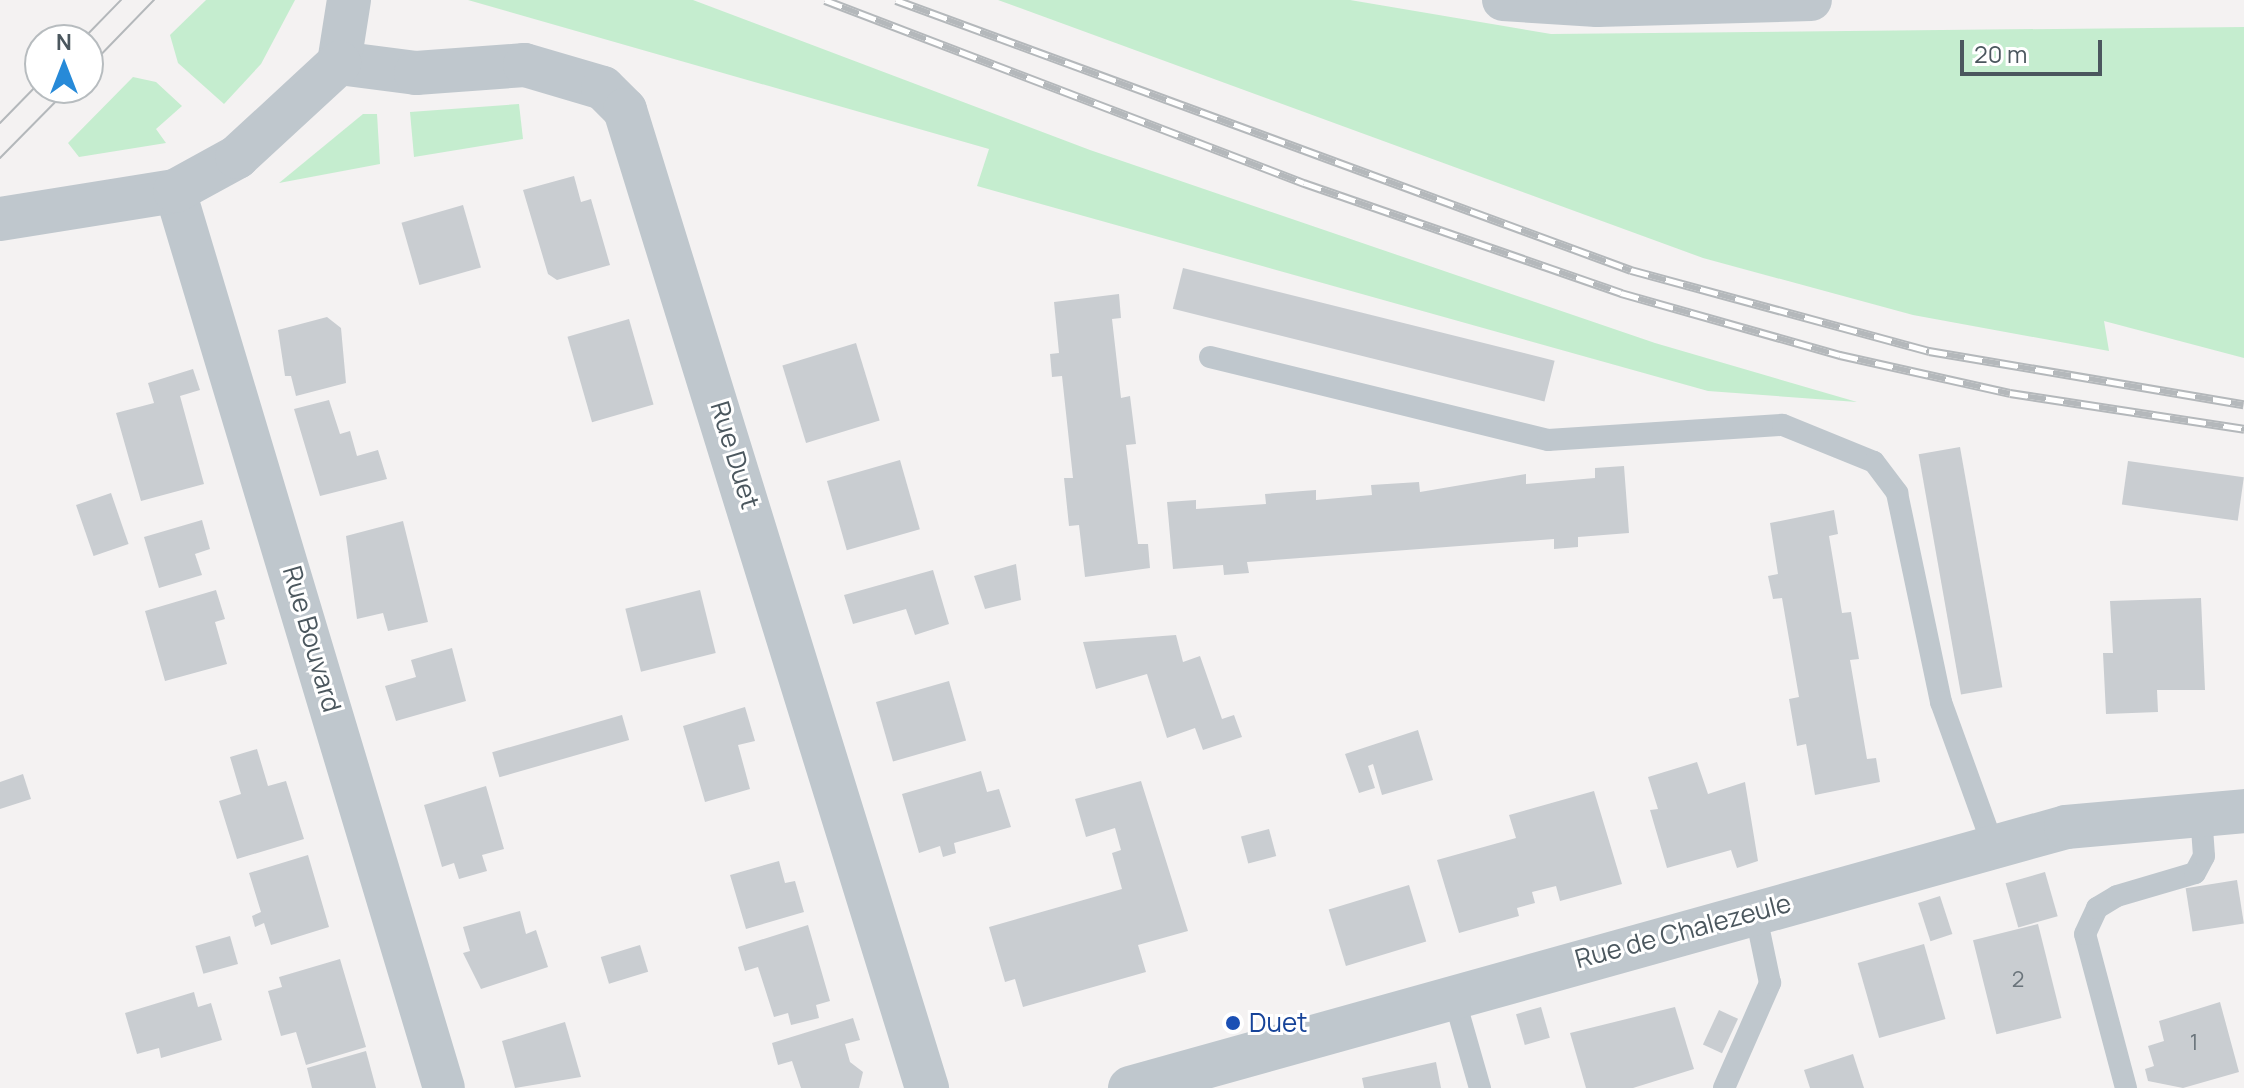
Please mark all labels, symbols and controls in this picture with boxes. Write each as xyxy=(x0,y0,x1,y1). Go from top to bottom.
north arrow xyxy=(24,24,104,104)
scale bar xyxy=(1964,24,2106,74)
text: N xyxy=(56,27,72,57)
text: 20 m xyxy=(1974,37,2027,70)
street label: Rue Duet xyxy=(704,397,766,513)
street label: Rue Bouvard xyxy=(276,562,348,716)
street label: Rue de Chalezeule xyxy=(1572,887,1794,975)
house number: 2 xyxy=(2012,967,2024,993)
place label: Duet xyxy=(1249,1007,1308,1039)
marker: Duet xyxy=(1224,1014,1242,1032)
house number: 1 xyxy=(2190,1030,2198,1056)

